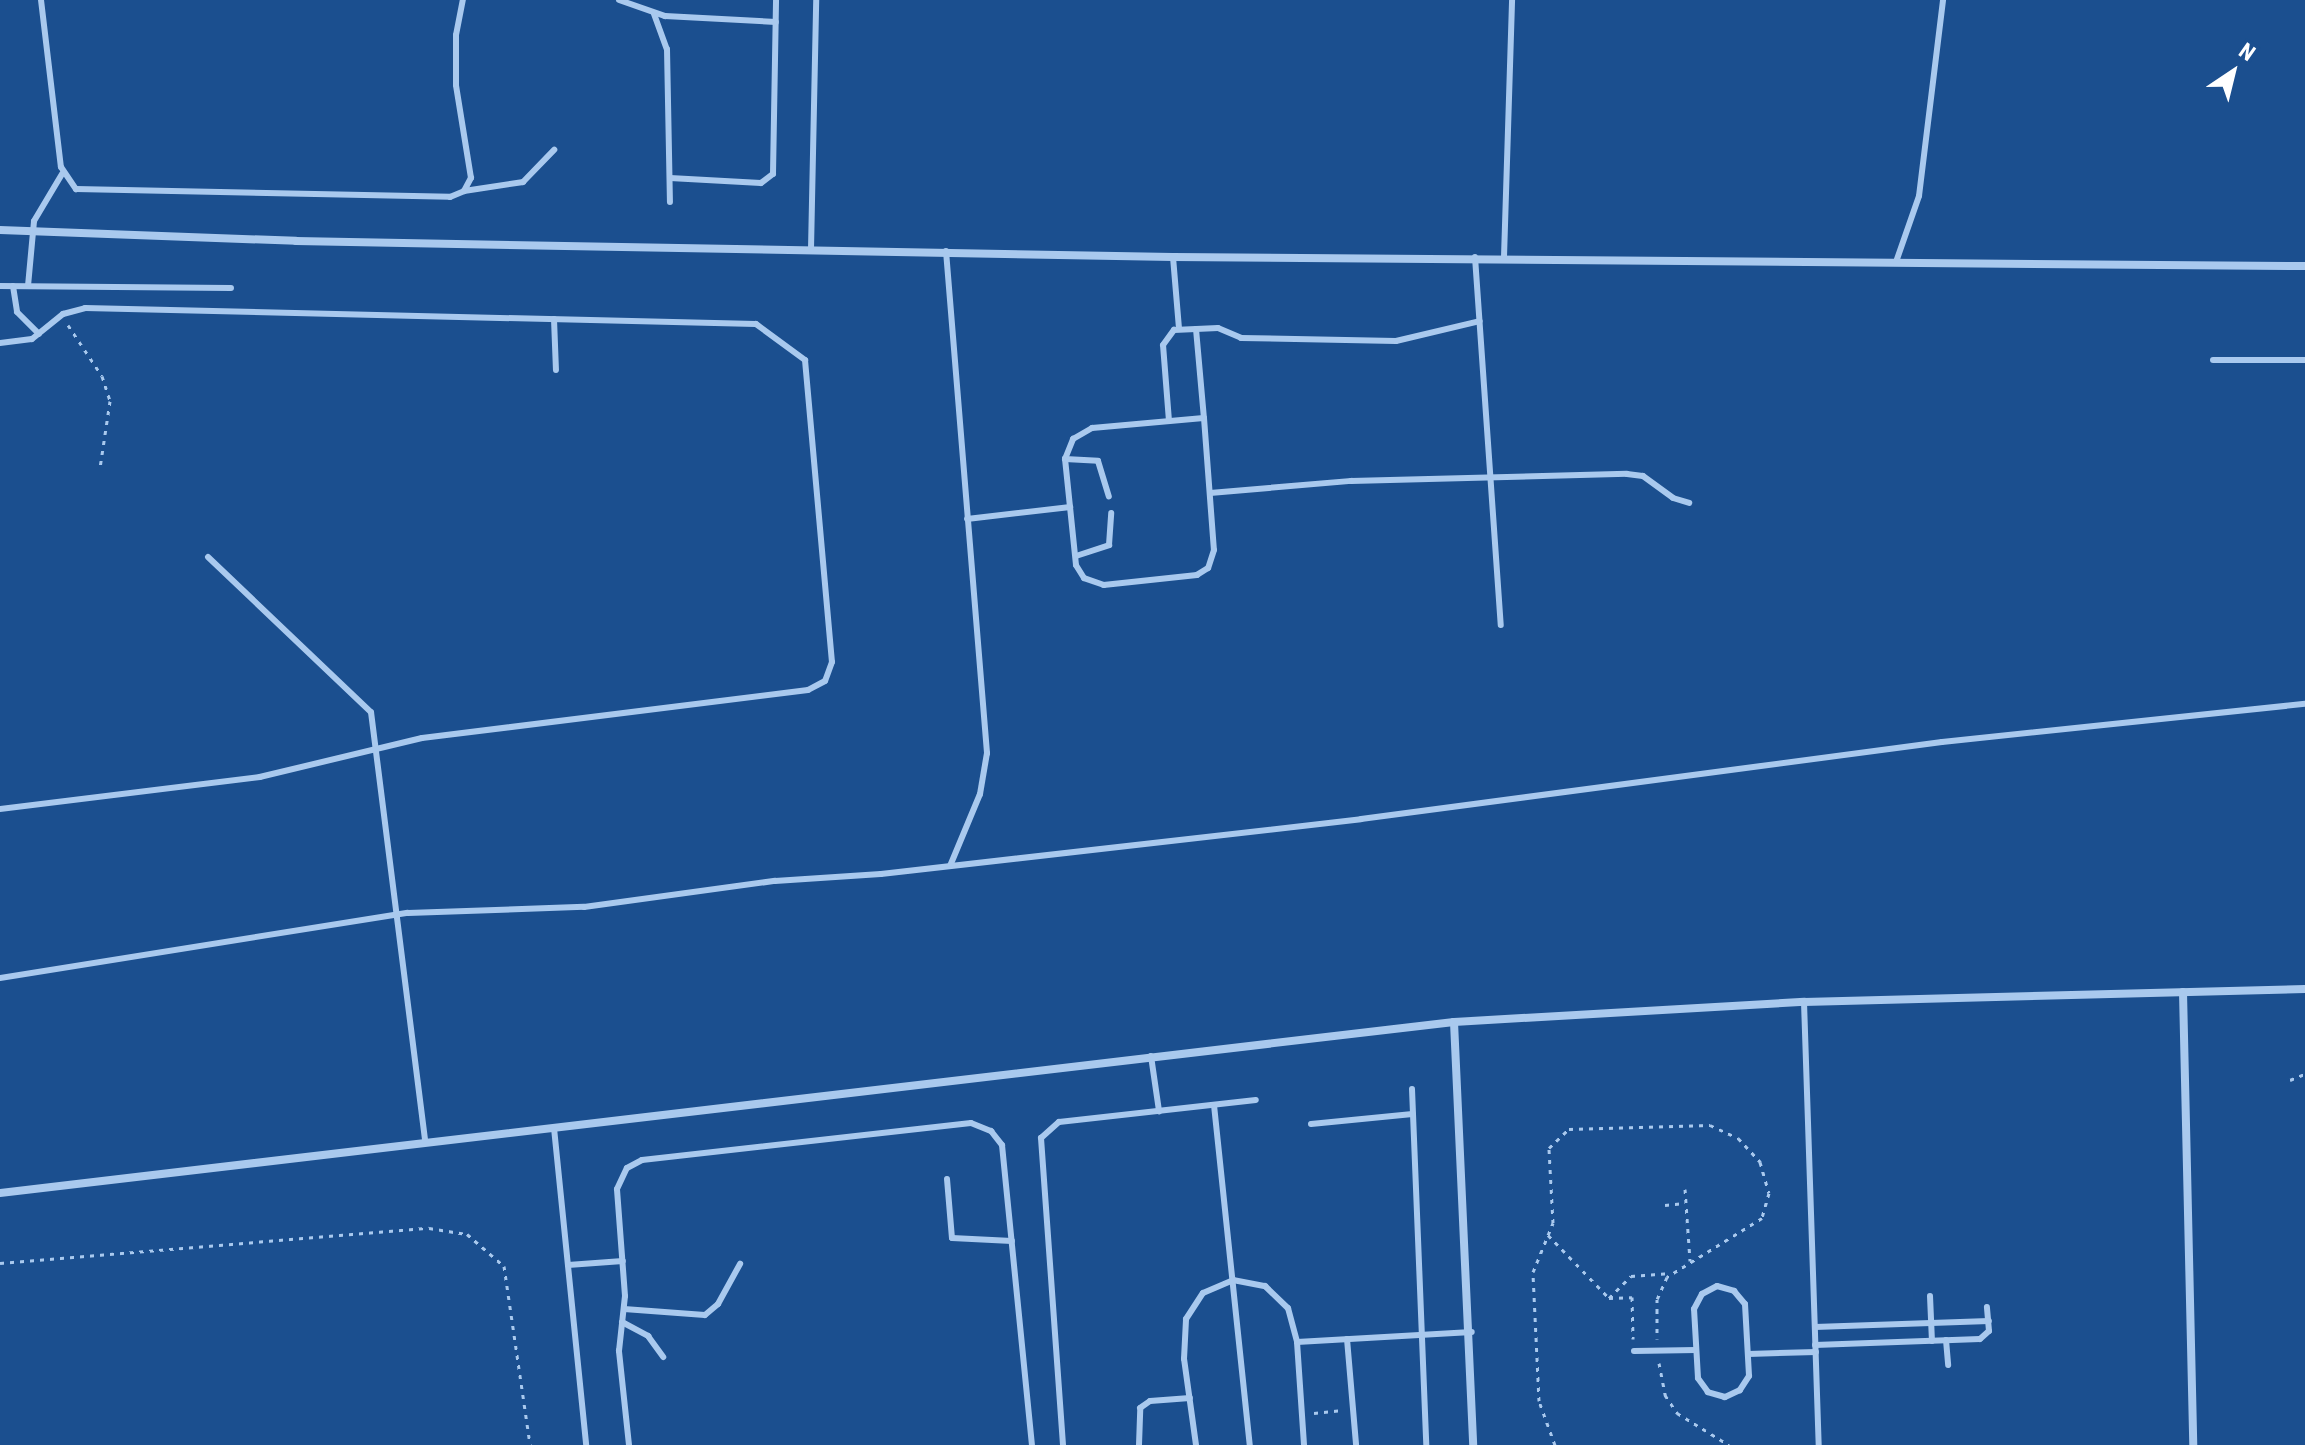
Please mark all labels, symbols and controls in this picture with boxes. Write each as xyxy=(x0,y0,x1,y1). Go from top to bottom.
north arrow xyxy=(2193,32,2273,112)
text: N xyxy=(2234,38,2260,66)

